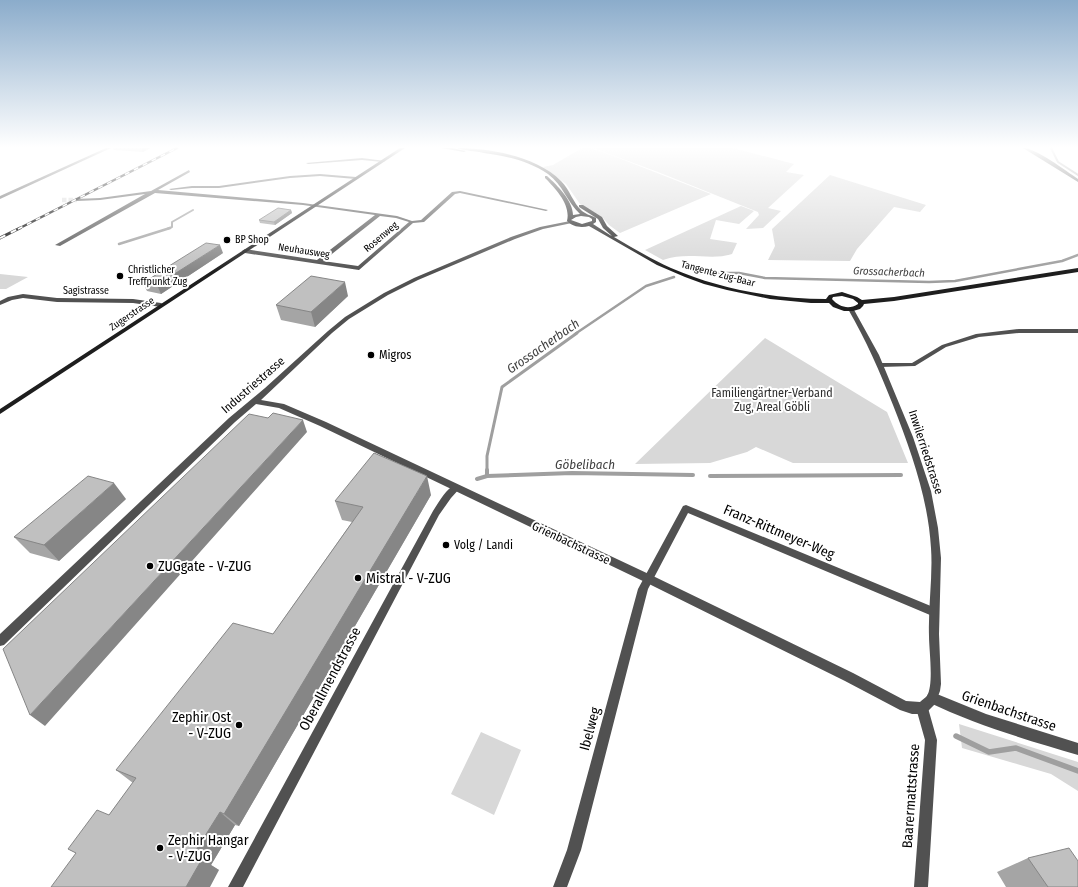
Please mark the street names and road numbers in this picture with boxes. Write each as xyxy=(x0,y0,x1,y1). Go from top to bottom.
street label: Rosenweg xyxy=(361,219,401,255)
street label: Neuhausweg xyxy=(277,241,331,261)
street label: Tangente Zug-Baar xyxy=(680,258,757,290)
street label: Sagistrasse xyxy=(63,285,109,297)
street label: Zugerstrasse xyxy=(107,295,157,333)
street label: Industriestrasse xyxy=(219,354,287,416)
street label: Inwilerriedstrasse xyxy=(906,408,946,496)
street label: Franz-Rittmeyer-Weg xyxy=(721,501,838,563)
street label: Grienbachstrasse xyxy=(530,519,612,567)
street label: Oberallmendstrasse xyxy=(296,624,364,734)
street label: Grienbachstrasse xyxy=(960,687,1059,735)
street label: Ibelweg xyxy=(576,705,604,753)
street label: Baarermattstrasse xyxy=(899,743,923,849)

